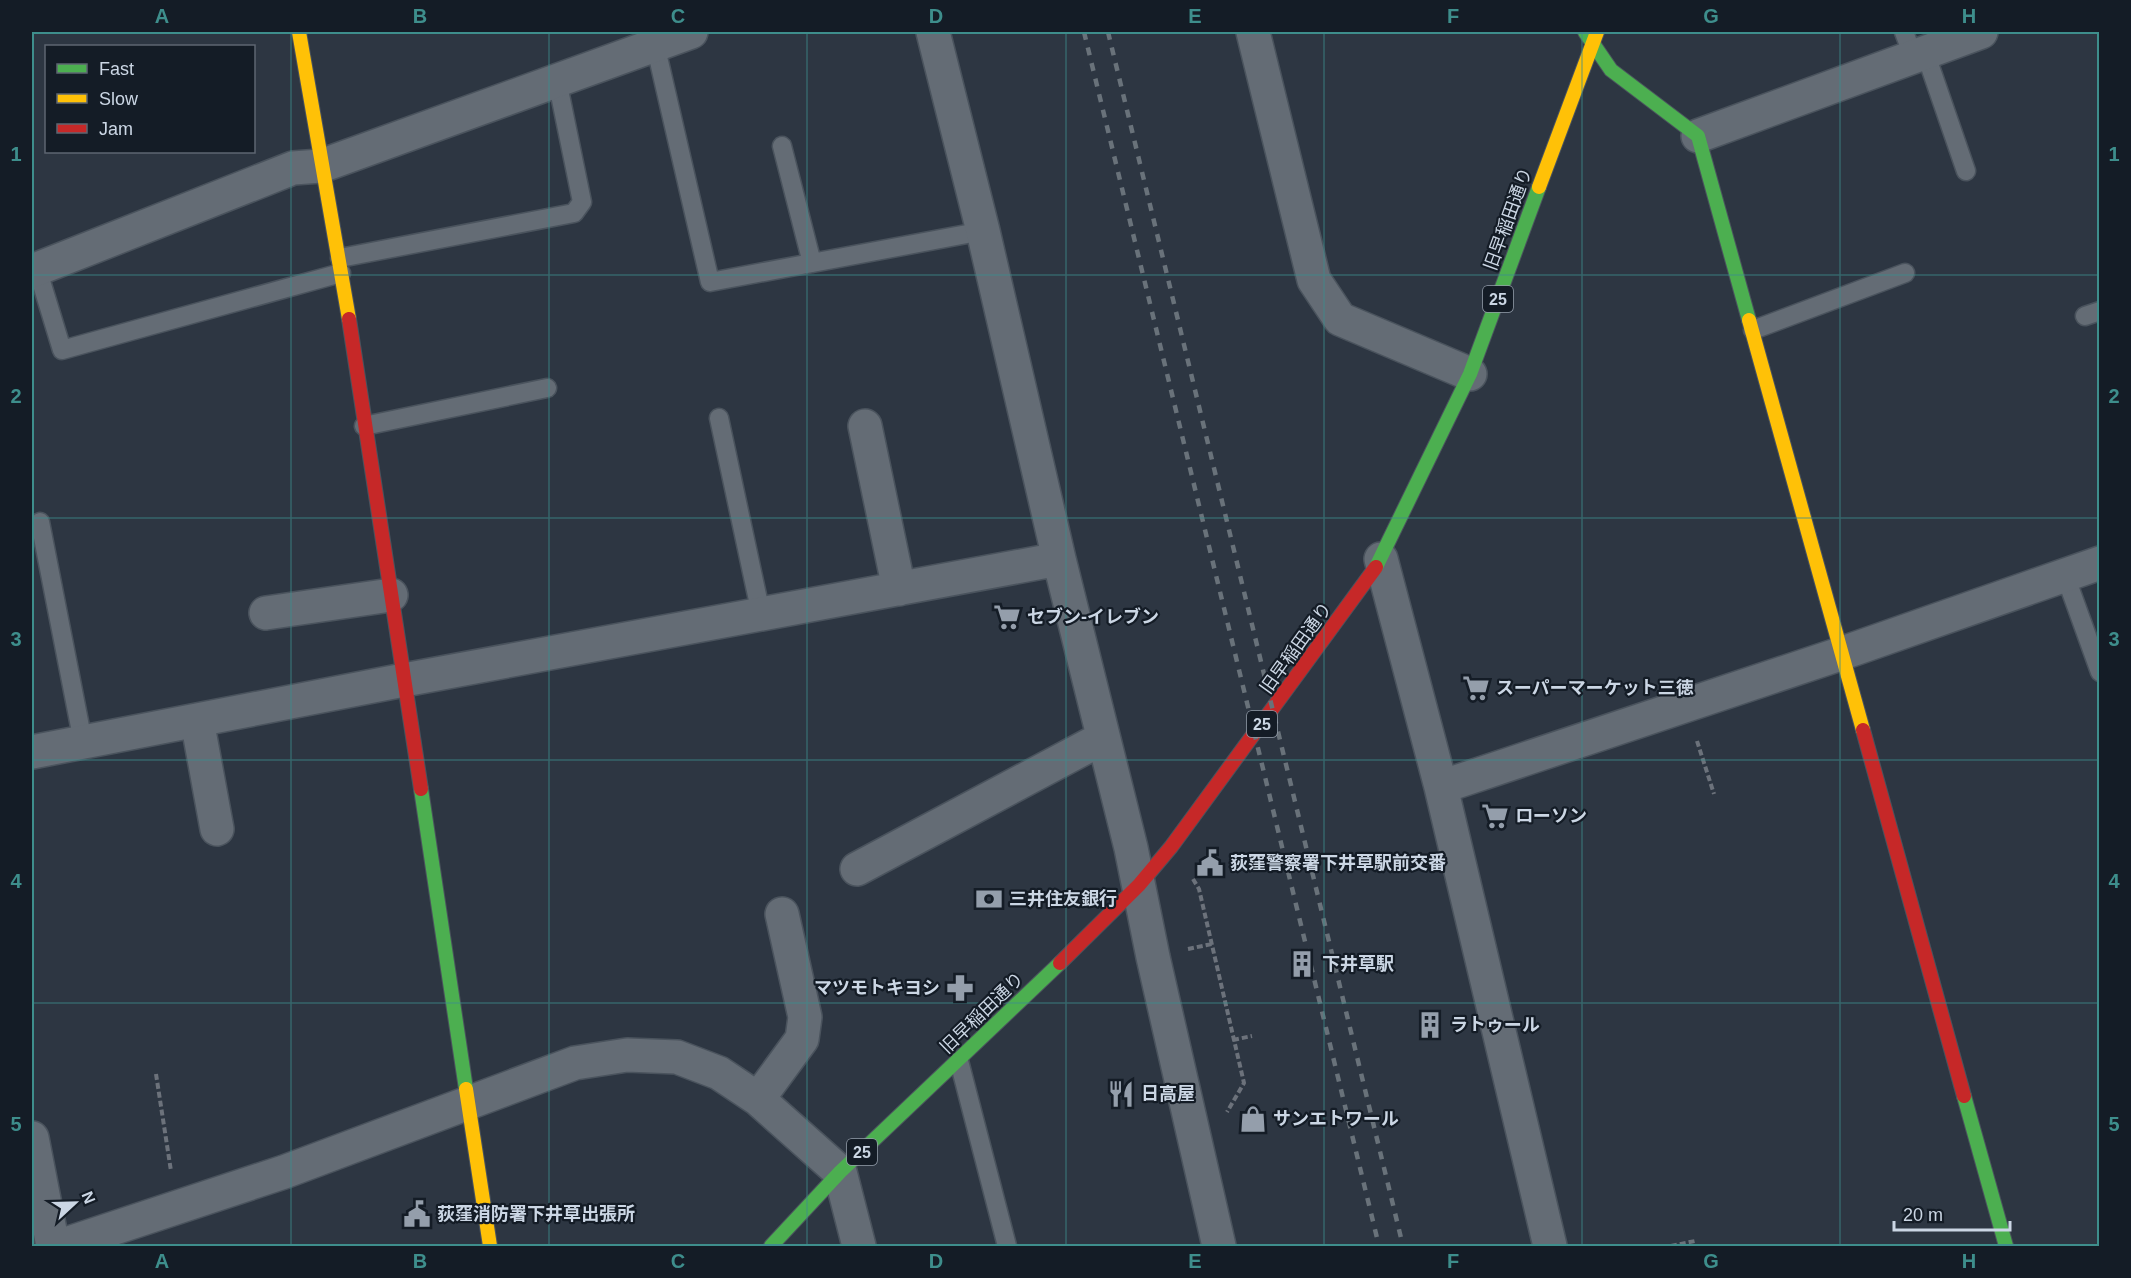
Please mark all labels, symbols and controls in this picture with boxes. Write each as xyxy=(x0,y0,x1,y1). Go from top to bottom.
text: A xyxy=(155,5,169,27)
text: B xyxy=(413,5,427,27)
text: C xyxy=(671,5,685,27)
text: D xyxy=(929,5,943,27)
text: E xyxy=(1188,5,1202,27)
text: F xyxy=(1447,5,1459,27)
text: G xyxy=(1703,5,1719,27)
text: H xyxy=(1962,5,1976,27)
legend xyxy=(45,45,255,153)
text: Fast xyxy=(99,59,134,79)
text: Slow xyxy=(99,89,139,109)
text: Jam xyxy=(99,119,133,139)
text: 1 xyxy=(10,143,22,165)
text: 1 xyxy=(2108,143,2120,165)
street label: 旧早稲田通り xyxy=(1480,165,1536,273)
road number: 25 xyxy=(1483,286,1513,312)
text: 2 xyxy=(10,385,22,407)
text: 2 xyxy=(2108,385,2120,407)
street label: 旧早稲田通り xyxy=(1256,598,1336,698)
supermarket icon: セブン-イレブン xyxy=(992,602,1022,632)
place label: セブン-イレブン xyxy=(1027,607,1159,627)
text: 3 xyxy=(10,628,22,650)
text: 3 xyxy=(2108,628,2120,650)
supermarket icon: スーパーマーケット三徳 xyxy=(1461,673,1491,703)
place label: スーパーマーケット三徳 xyxy=(1496,678,1694,698)
road number: 25 xyxy=(1247,711,1277,737)
supermarket icon: ローソン xyxy=(1480,801,1510,831)
place label: ローソン xyxy=(1515,806,1587,826)
public building icon: 荻窪警察署下井草駅前交番 xyxy=(1195,848,1225,878)
place label: 荻窪警察署下井草駅前交番 xyxy=(1230,853,1446,873)
text: 4 xyxy=(10,870,22,892)
text: 4 xyxy=(2108,870,2120,892)
bank icon: 三井住友銀行 xyxy=(974,884,1004,914)
place label: 三井住友銀行 xyxy=(1009,888,1117,909)
building icon: 下井草駅 xyxy=(1287,949,1317,979)
place label: 下井草駅 xyxy=(1322,954,1394,974)
street label: 旧早稲田通り xyxy=(936,968,1028,1058)
pharmacy icon: マツモトキヨシ xyxy=(945,973,975,1003)
place label: マツモトキヨシ xyxy=(814,978,940,998)
building icon: ラトゥール xyxy=(1415,1010,1445,1040)
place label: ラトゥール xyxy=(1450,1015,1540,1035)
restaurant icon: 日高屋 xyxy=(1106,1079,1136,1109)
place label: 日高屋 xyxy=(1141,1084,1195,1104)
shop icon: サンエトワール xyxy=(1238,1104,1268,1134)
place label: サンエトワール xyxy=(1273,1109,1399,1129)
text: 5 xyxy=(10,1113,22,1135)
text: 5 xyxy=(2108,1113,2120,1135)
road number: 25 xyxy=(847,1139,877,1165)
north arrow xyxy=(45,1173,105,1233)
text: N xyxy=(78,1189,98,1206)
scale bar xyxy=(1894,1194,2010,1232)
public building icon: 荻窪消防署下井草出張所 xyxy=(402,1199,432,1229)
place label: 荻窪消防署下井草出張所 xyxy=(437,1204,635,1224)
text: 20 m xyxy=(1903,1205,1943,1225)
text: A xyxy=(155,1250,169,1272)
text: B xyxy=(413,1250,427,1272)
text: C xyxy=(671,1250,685,1272)
text: D xyxy=(929,1250,943,1272)
text: E xyxy=(1188,1250,1202,1272)
text: F xyxy=(1447,1250,1459,1272)
text: G xyxy=(1703,1250,1719,1272)
text: H xyxy=(1962,1250,1976,1272)

